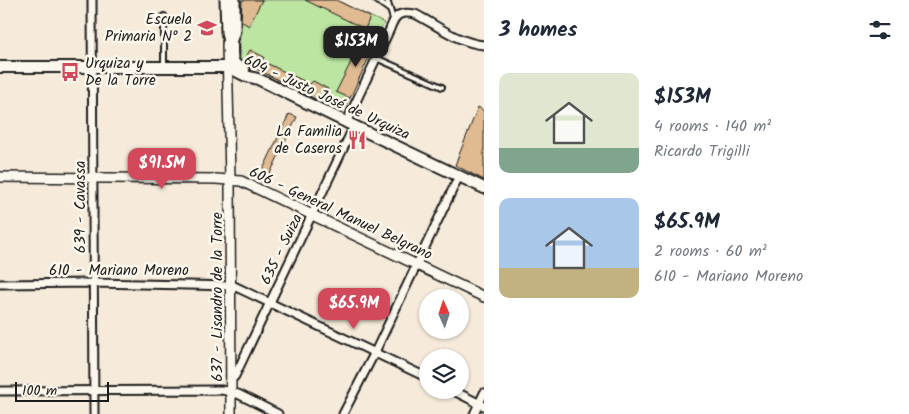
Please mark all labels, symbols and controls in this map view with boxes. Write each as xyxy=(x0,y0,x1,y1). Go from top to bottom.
place label: Escuela Primaria N° 2 xyxy=(105,8,192,49)
text: 3 homes xyxy=(499,14,577,47)
icon: filters xyxy=(866,16,894,44)
school or university icon: Escuela Primaria N° 2 xyxy=(196,17,218,39)
pin: $153M xyxy=(321,26,391,68)
text: $153M xyxy=(334,29,378,54)
street label: 604 - Justo José de Urquiza xyxy=(240,49,414,147)
place label: Urquiza y De la Torre xyxy=(85,52,156,93)
bus stop icon: Urquiza y De la Torre xyxy=(59,61,81,83)
text: $153M xyxy=(654,81,711,114)
icon: home xyxy=(539,93,599,153)
text: 4 rooms · 140 m² xyxy=(654,114,771,139)
place label: La Familia de Caseros xyxy=(274,120,343,161)
restaurant icon: La Familia de Caseros xyxy=(346,129,368,151)
text: Ricardo Trigilli xyxy=(654,139,749,164)
pin: $91.5M xyxy=(121,148,203,190)
text: $91.5M xyxy=(139,151,185,176)
street label: 639 - Cavassa xyxy=(69,161,93,253)
street label: 606 - General Manuel Belgrano xyxy=(245,161,436,267)
text: $65.9M xyxy=(654,206,720,239)
street label: 635 - Suiza xyxy=(254,210,309,289)
street label: 637 - Lisandro de la Torre xyxy=(206,212,230,382)
icon: home xyxy=(539,218,599,278)
text: 2 rooms · 60 m² xyxy=(654,239,767,264)
street label: 610 - Mariano Moreno xyxy=(49,259,189,283)
text: 610 - Mariano Moreno xyxy=(654,264,803,289)
pin: $65.9M xyxy=(313,288,395,330)
north arrow xyxy=(419,289,469,339)
map controls xyxy=(419,289,469,399)
text: $65.9M xyxy=(329,291,379,316)
button: layers xyxy=(419,349,469,399)
scale bar xyxy=(15,379,109,402)
text: 100 m xyxy=(22,380,57,402)

